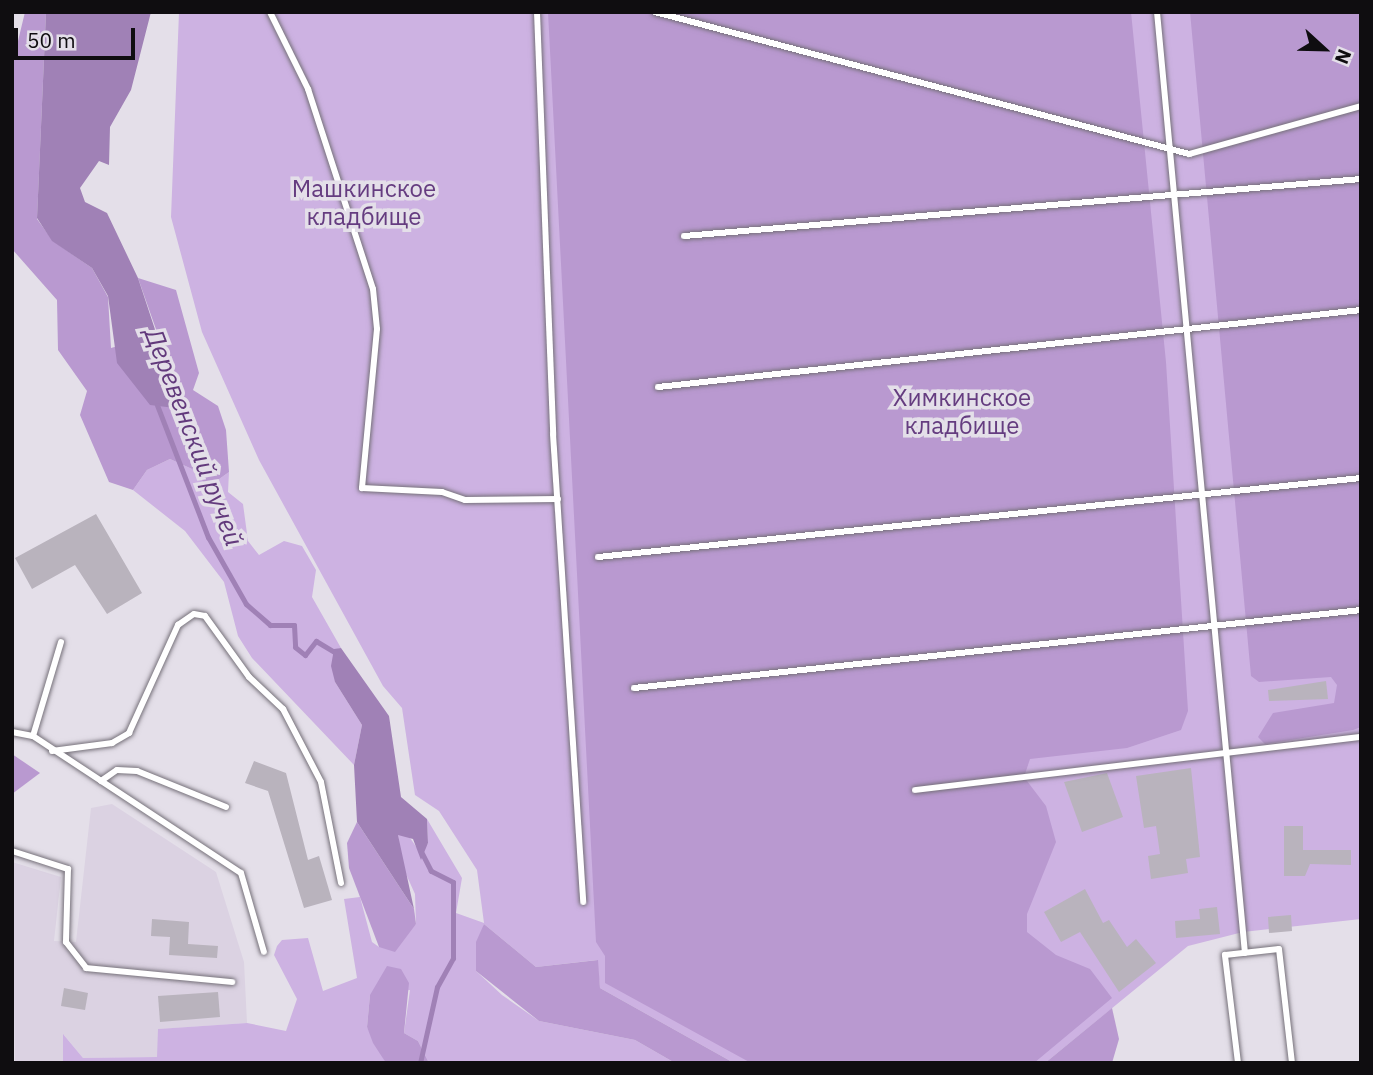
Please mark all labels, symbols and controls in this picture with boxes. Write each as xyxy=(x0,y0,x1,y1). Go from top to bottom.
scale bar xyxy=(18,14,138,58)
north arrow xyxy=(1289,14,1359,84)
text: 50 m xyxy=(27,26,76,54)
text: N xyxy=(1330,46,1357,68)
park label: Машкинское кладбище xyxy=(292,175,436,231)
water label: Деревенский ручей xyxy=(138,323,250,551)
park label: Химкинское кладбище xyxy=(893,384,1031,440)

